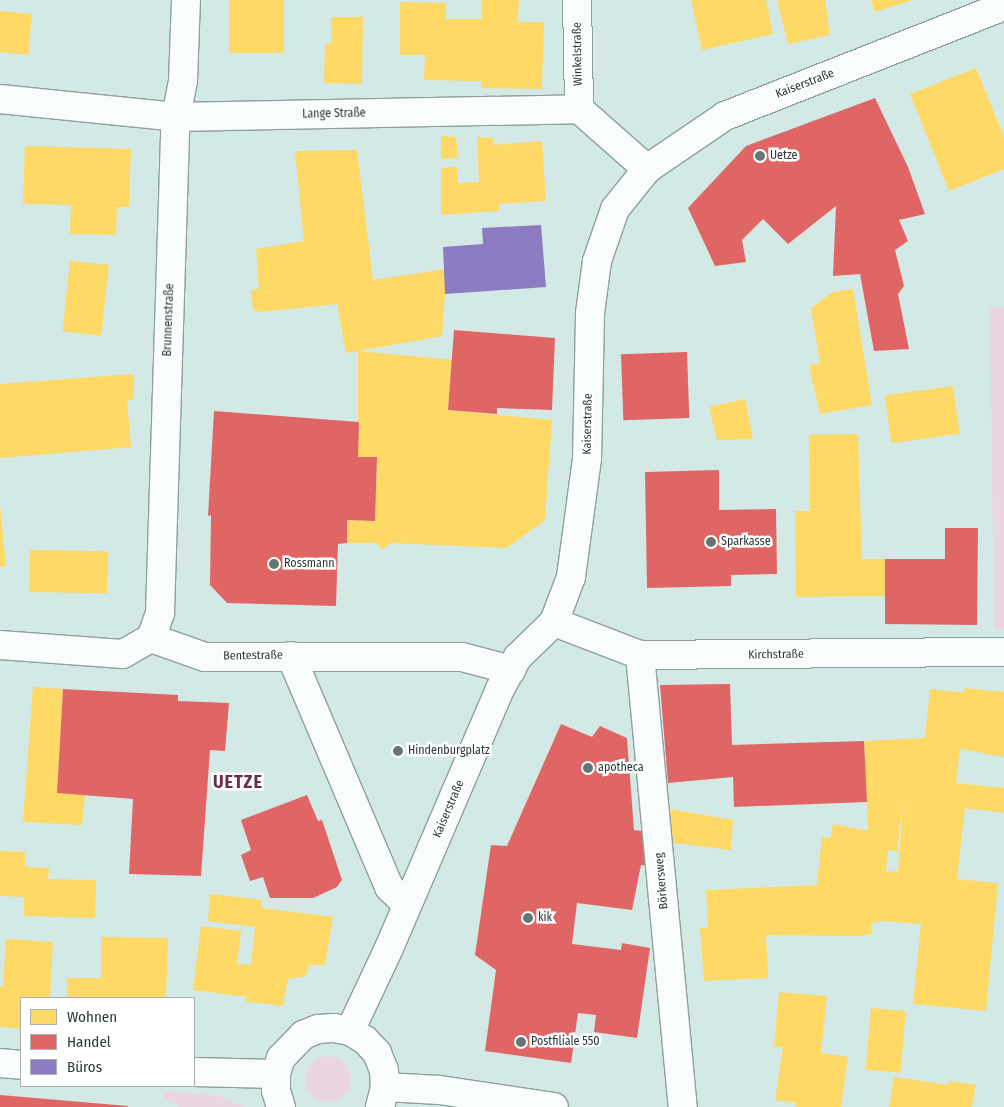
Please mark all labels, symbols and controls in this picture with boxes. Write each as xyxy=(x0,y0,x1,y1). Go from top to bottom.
street label: Winkelstraße xyxy=(570,22,586,86)
street label: Kaiserstraße xyxy=(774,66,836,102)
street label: Lange Straße xyxy=(302,106,366,122)
place label: Uetze xyxy=(770,149,797,163)
marker: Uetze xyxy=(754,150,766,162)
street label: Brunnenstraße xyxy=(161,283,177,357)
street label: Kaiserstraße xyxy=(580,393,596,455)
place label: Sparkasse xyxy=(721,535,771,549)
marker: Sparkasse xyxy=(705,536,717,548)
place label: Rossmann xyxy=(284,557,335,571)
marker: Rossmann xyxy=(268,558,280,570)
street label: Kirchstraße xyxy=(748,647,804,663)
street label: Bentestraße xyxy=(223,648,283,664)
place label: Hindenburgplatz xyxy=(408,744,490,758)
marker: Hindenburgplatz xyxy=(392,745,404,757)
place label: apotheca xyxy=(598,761,644,775)
marker: apotheca xyxy=(582,762,594,774)
district label: UETZE xyxy=(212,771,264,793)
street label: Kaiserstraße xyxy=(430,778,468,840)
street label: Börkersweg xyxy=(652,852,672,910)
place label: kik xyxy=(538,911,552,925)
marker: kik xyxy=(522,912,534,924)
legend xyxy=(20,997,195,1087)
text: Wohnen xyxy=(67,1008,117,1026)
text: Handel xyxy=(67,1033,111,1051)
place label: Postfiliale 550 xyxy=(531,1035,600,1049)
marker: Postfiliale 550 xyxy=(515,1036,527,1048)
text: Büros xyxy=(67,1058,102,1076)

